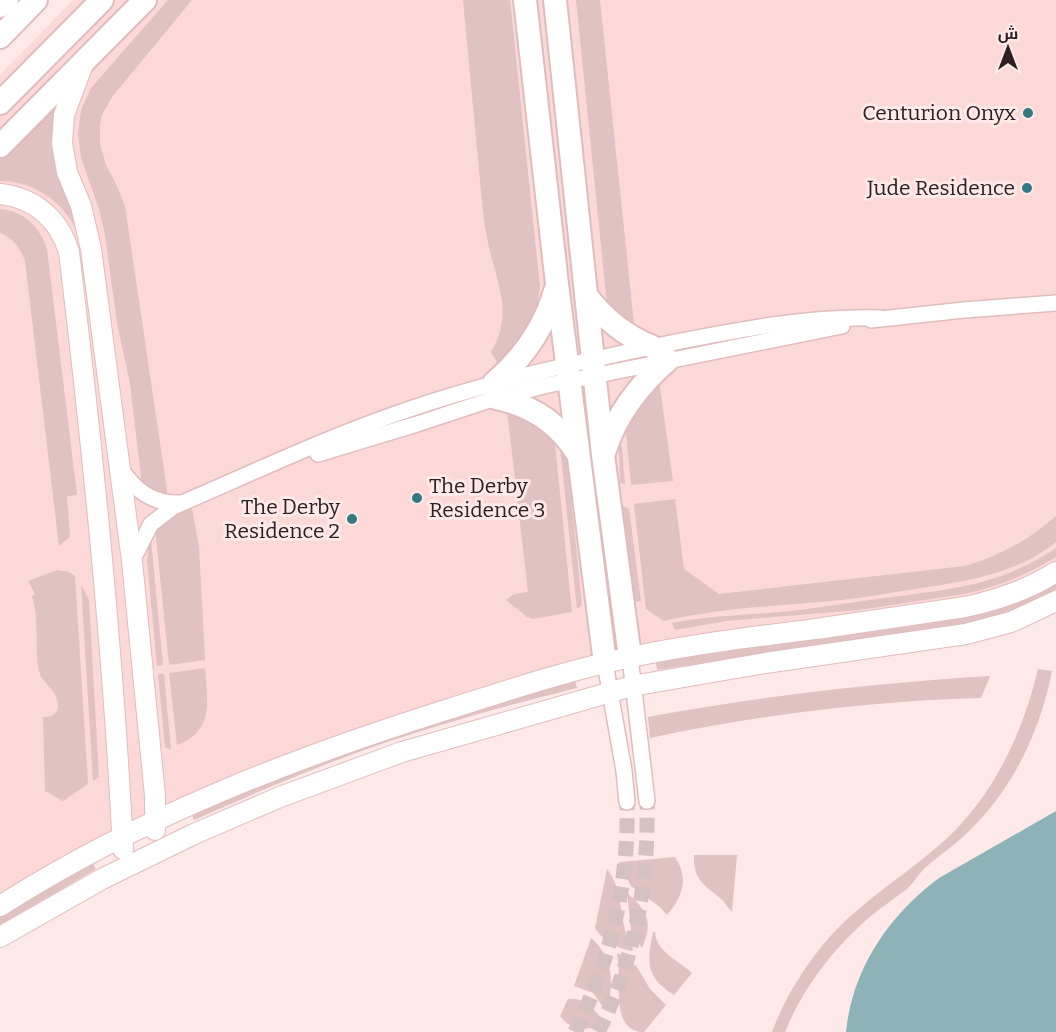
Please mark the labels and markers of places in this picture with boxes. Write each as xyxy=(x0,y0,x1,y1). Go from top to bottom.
place label: Centurion Onyx xyxy=(862,100,1016,126)
marker: Centurion Onyx xyxy=(1021,106,1035,120)
place label: Jude Residence xyxy=(866,175,1015,201)
marker: Jude Residence xyxy=(1020,181,1034,195)
place label: The Derby Residence 3 xyxy=(429,473,545,523)
marker: The Derby Residence 3 xyxy=(410,491,424,505)
place label: The Derby Residence 2 xyxy=(224,494,341,544)
marker: The Derby Residence 2 xyxy=(345,512,359,526)

